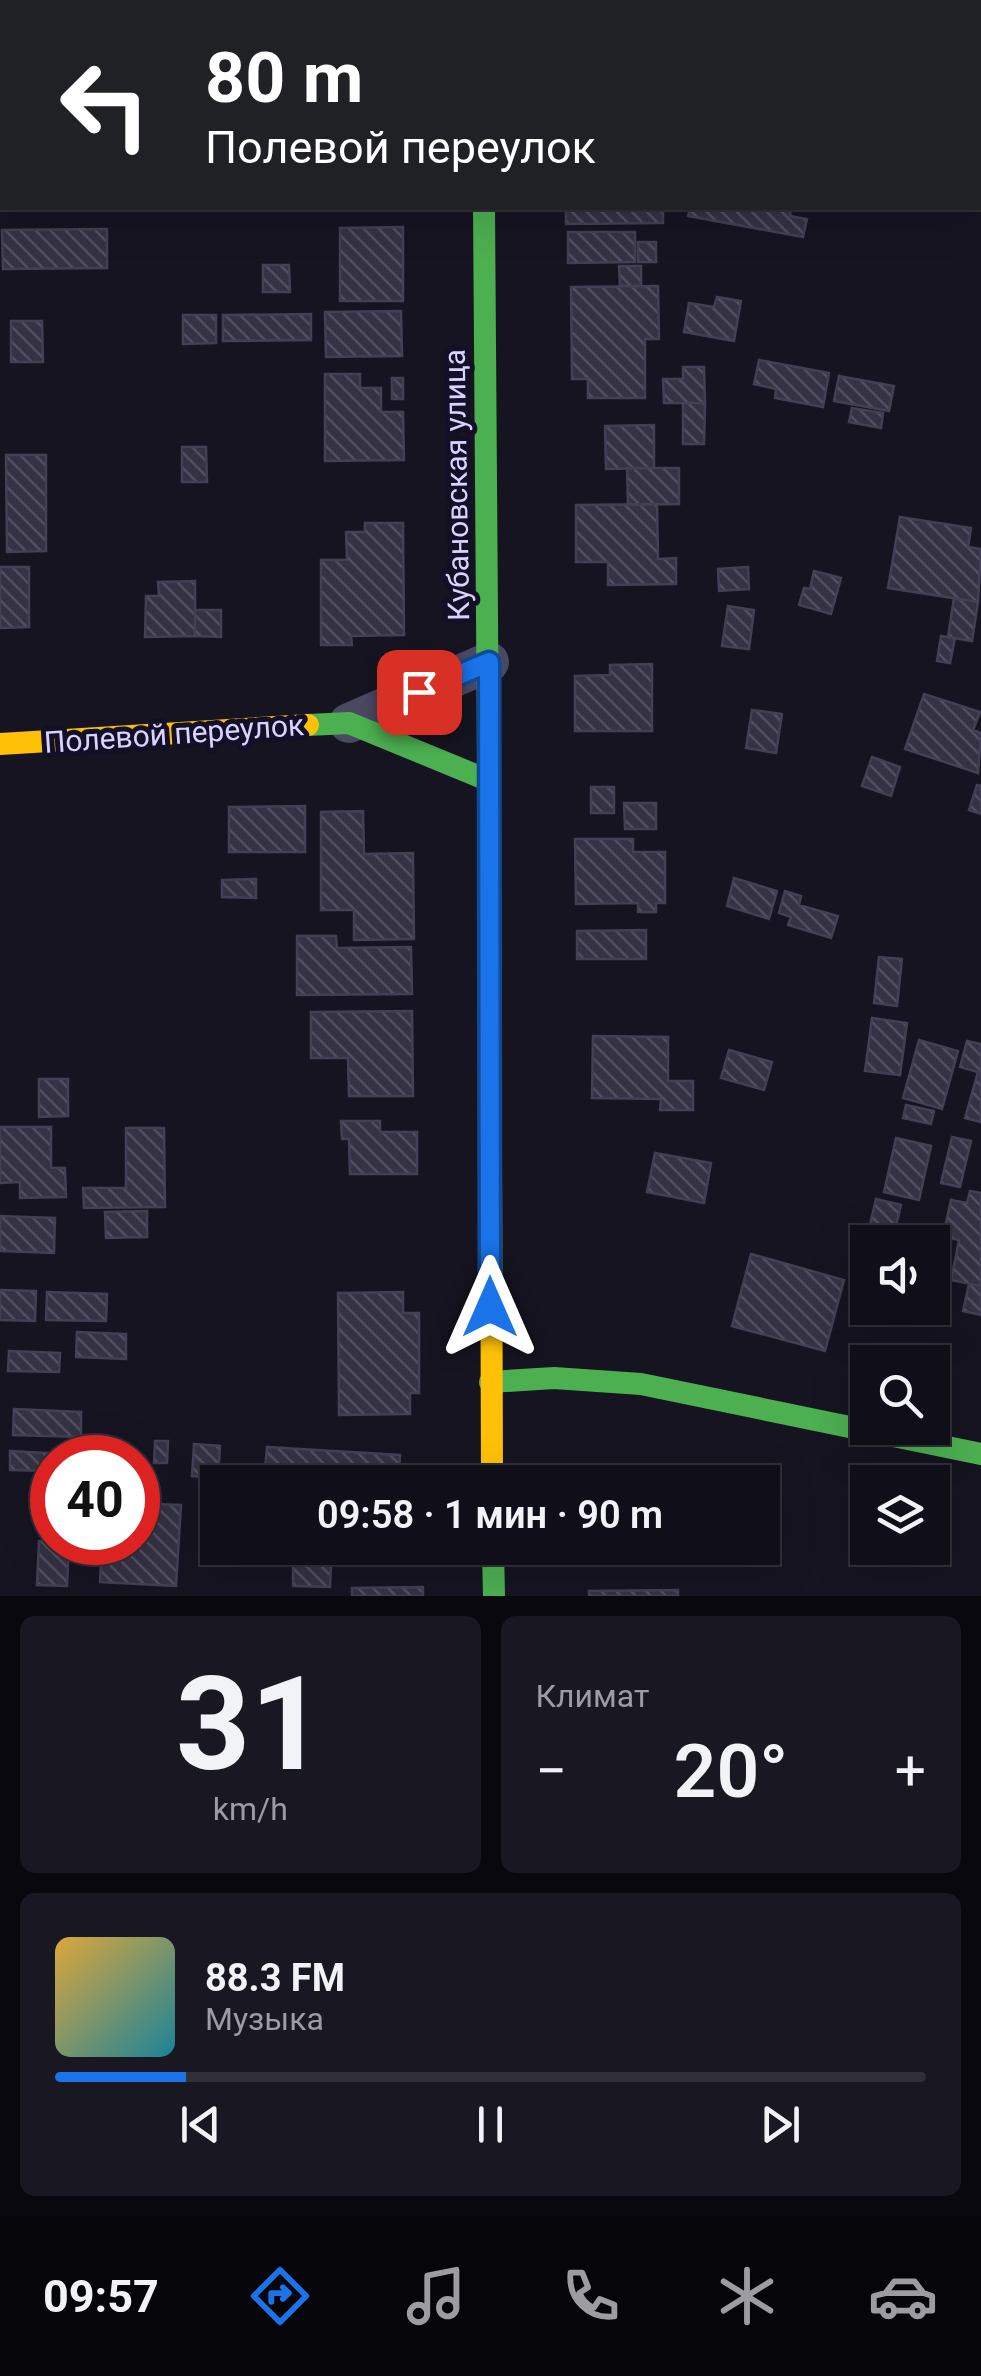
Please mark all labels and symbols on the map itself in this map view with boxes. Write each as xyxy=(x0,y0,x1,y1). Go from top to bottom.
street label: Кубановская улица xyxy=(437,349,476,621)
pin xyxy=(377,650,462,735)
street label: Полевой переулок xyxy=(43,707,305,760)
position arrow xyxy=(438,1255,542,1359)
speed limit sign: 40 xyxy=(30,1435,160,1565)

